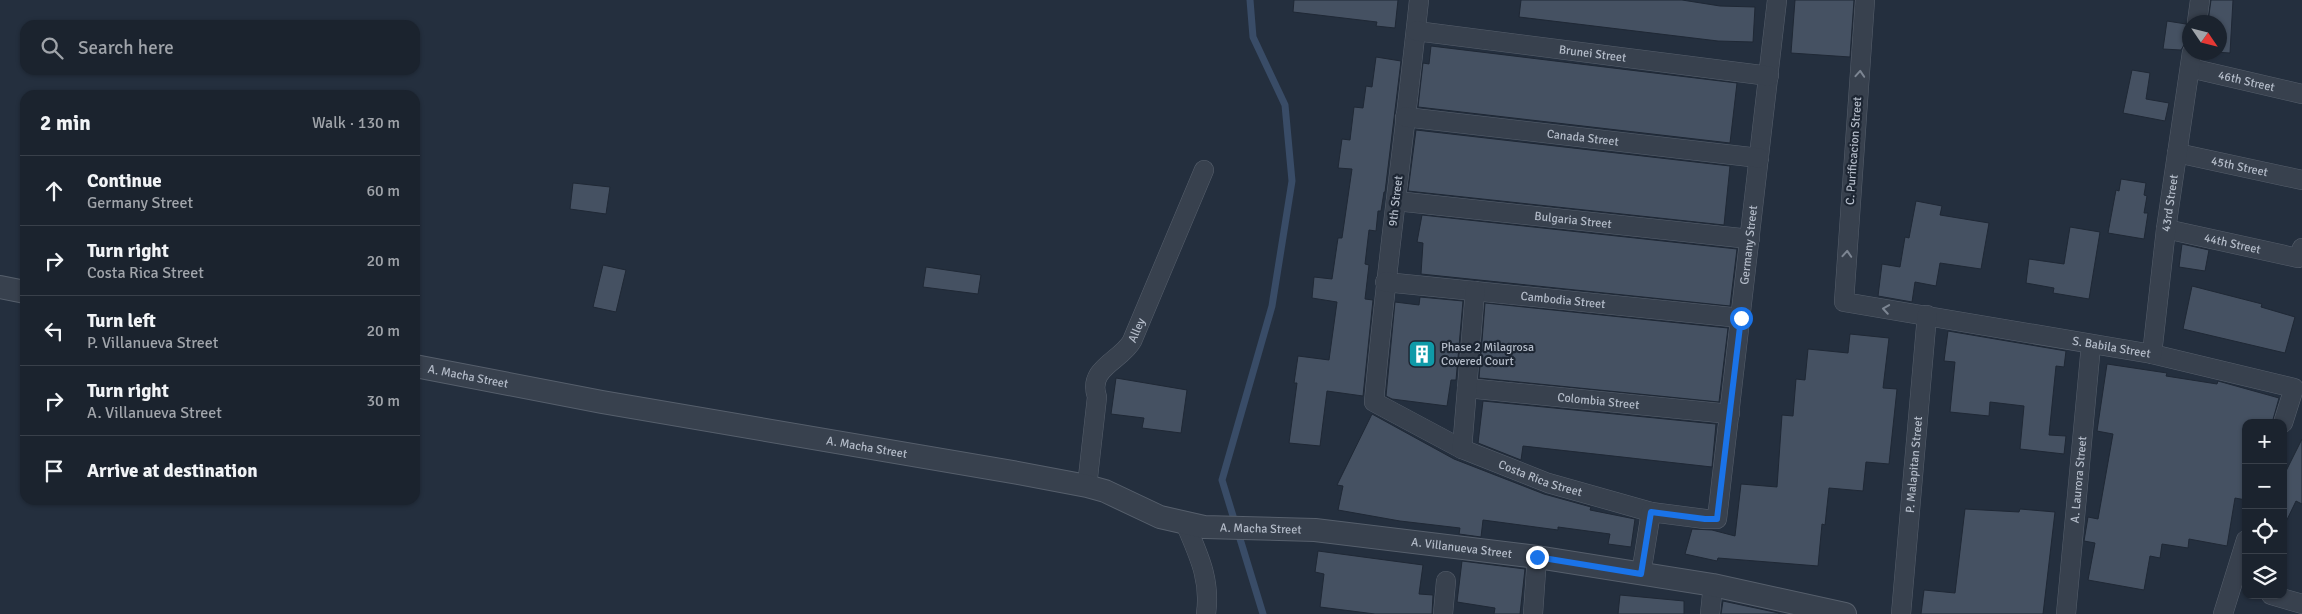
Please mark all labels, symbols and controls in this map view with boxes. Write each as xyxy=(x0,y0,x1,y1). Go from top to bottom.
north arrow xyxy=(2182,15,2227,60)
search box xyxy=(20,20,420,75)
icon: search xyxy=(38,34,66,62)
text: Search here xyxy=(78,36,174,60)
street label: Brunei Street xyxy=(1558,42,1627,65)
street label: 46th Street xyxy=(2217,67,2276,95)
one-way arrow xyxy=(1854,70,1865,78)
street label: C. Purificacion Street xyxy=(1843,96,1865,206)
text: 2 min xyxy=(40,110,91,136)
text: Walk · 130 m xyxy=(312,113,400,133)
street label: Canada Street xyxy=(1546,126,1620,149)
street label: 45th Street xyxy=(2210,153,2269,180)
text: Continue xyxy=(87,169,162,193)
street label: 43rd Street xyxy=(2158,173,2181,233)
street label: 9th Street xyxy=(1385,175,1407,227)
icon: ahead xyxy=(40,177,68,205)
text: 60 m xyxy=(366,181,400,201)
text: Germany Street xyxy=(87,193,193,213)
street label: Germany Street xyxy=(1737,205,1761,286)
street label: Bulgaria Street xyxy=(1534,208,1612,232)
street label: 44th Street xyxy=(2203,230,2262,257)
text: Turn right xyxy=(87,239,169,263)
icon: right xyxy=(40,247,68,275)
one-way arrow xyxy=(1842,249,1853,257)
text: 20 m xyxy=(366,251,400,271)
text: Costa Rica Street xyxy=(87,263,204,283)
street label: Cambodia Street xyxy=(1520,288,1606,312)
one-way arrow xyxy=(1881,304,1890,314)
route start xyxy=(1730,307,1753,330)
text: Turn left xyxy=(87,309,156,333)
street label: Alley xyxy=(1125,315,1149,345)
icon: left xyxy=(40,317,68,345)
text: 20 m xyxy=(366,321,400,341)
text: P. Villanueva Street xyxy=(87,333,218,353)
street label: S. Babila Street xyxy=(2071,333,2152,361)
building icon: Phase 2 Milagrosa Covered Court xyxy=(1407,339,1437,369)
place label: Phase 2 Milagrosa Covered Court xyxy=(1441,340,1534,369)
street label: A. Macha Street xyxy=(427,361,510,391)
text: Turn right xyxy=(87,379,169,403)
icon: right xyxy=(40,387,68,415)
street label: Colombia Street xyxy=(1557,389,1640,412)
text: 30 m xyxy=(366,391,400,411)
text: A. Villanueva Street xyxy=(87,403,222,423)
street label: P. Malapitan Street xyxy=(1902,416,1926,513)
map controls xyxy=(2242,419,2287,599)
button: + xyxy=(2242,419,2287,464)
street label: A. Macha Street xyxy=(825,433,908,461)
street label: A. Laurora Street xyxy=(2067,435,2090,524)
icon: arrive xyxy=(40,457,68,485)
street label: Costa Rica Street xyxy=(1496,457,1584,500)
text: Arrive at destination xyxy=(87,459,258,483)
button: − xyxy=(2242,464,2287,509)
button: locate xyxy=(2242,509,2287,554)
street label: A. Macha Street xyxy=(1220,520,1302,537)
street label: A. Villanueva Street xyxy=(1410,534,1513,561)
route end xyxy=(1526,546,1549,569)
button: layers xyxy=(2242,554,2287,599)

